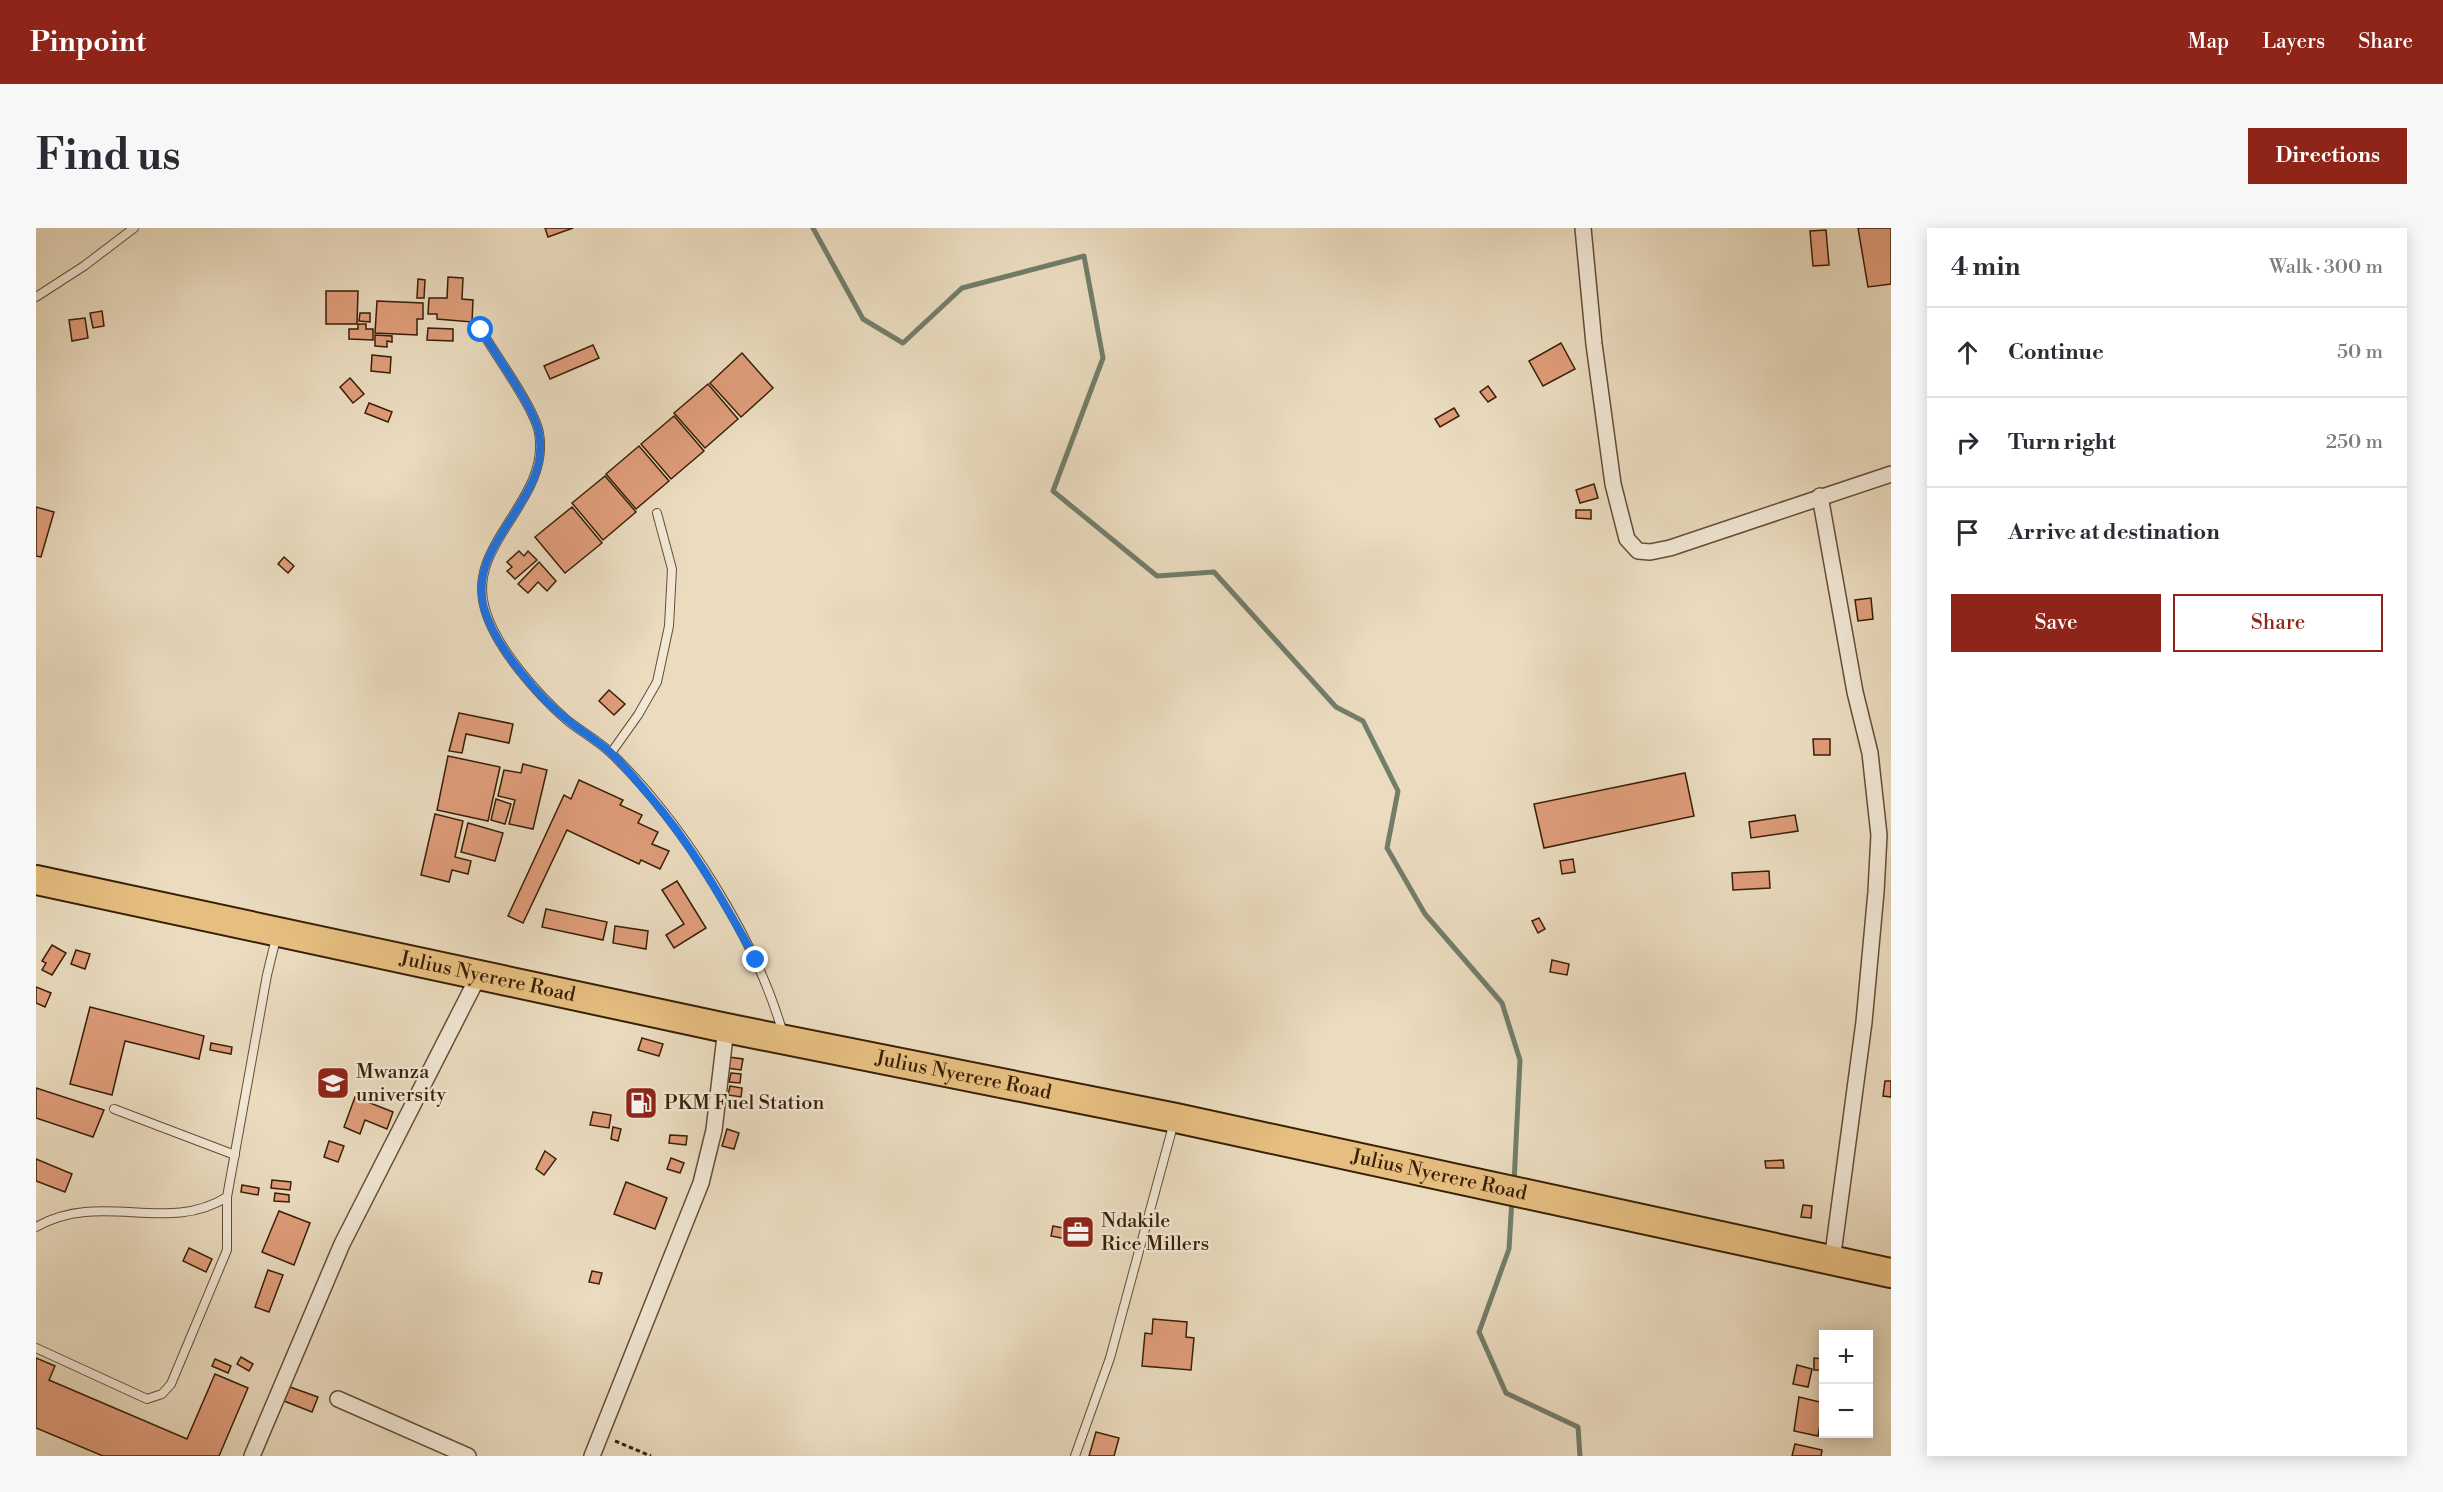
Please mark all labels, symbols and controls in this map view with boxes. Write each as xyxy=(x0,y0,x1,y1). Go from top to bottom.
text: Pinpoint xyxy=(30,25,146,60)
text: Map xyxy=(2188,29,2229,55)
text: Layers xyxy=(2262,29,2325,55)
text: Share xyxy=(2358,29,2413,55)
button: Directions xyxy=(2248,128,2407,184)
text: Find us xyxy=(36,130,180,183)
text: 4 min xyxy=(1951,251,2021,283)
text: Walk · 300 m xyxy=(2269,255,2383,280)
route start xyxy=(467,316,493,342)
icon: ahead xyxy=(1951,336,1984,369)
text: Continue xyxy=(2008,339,2104,366)
text: 50 m xyxy=(2337,340,2383,365)
icon: right xyxy=(1951,426,1984,459)
text: Turn right xyxy=(2008,429,2116,456)
text: 250 m xyxy=(2326,430,2383,455)
icon: arrive xyxy=(1951,516,1984,549)
text: Arrive at destination xyxy=(2008,519,2220,546)
button: Save xyxy=(1951,594,2161,652)
button: Share xyxy=(2173,594,2383,652)
street label: Julius Nyerere Road xyxy=(397,946,578,1008)
route end xyxy=(742,946,768,972)
street label: Julius Nyerere Road xyxy=(872,1046,1054,1105)
place label: Mwanza university xyxy=(356,1060,446,1108)
school or university icon: Mwanza university xyxy=(315,1065,351,1101)
fuel station icon: PKM Fuel Station xyxy=(623,1085,659,1121)
place label: PKM Fuel Station xyxy=(664,1091,825,1116)
street label: Julius Nyerere Road xyxy=(1348,1144,1530,1206)
place label: Ndakile Rice Millers xyxy=(1101,1209,1209,1257)
office icon: Ndakile Rice Millers xyxy=(1060,1214,1096,1250)
map controls xyxy=(1819,1330,1873,1438)
button: + xyxy=(1819,1330,1873,1384)
button: − xyxy=(1819,1384,1873,1438)

